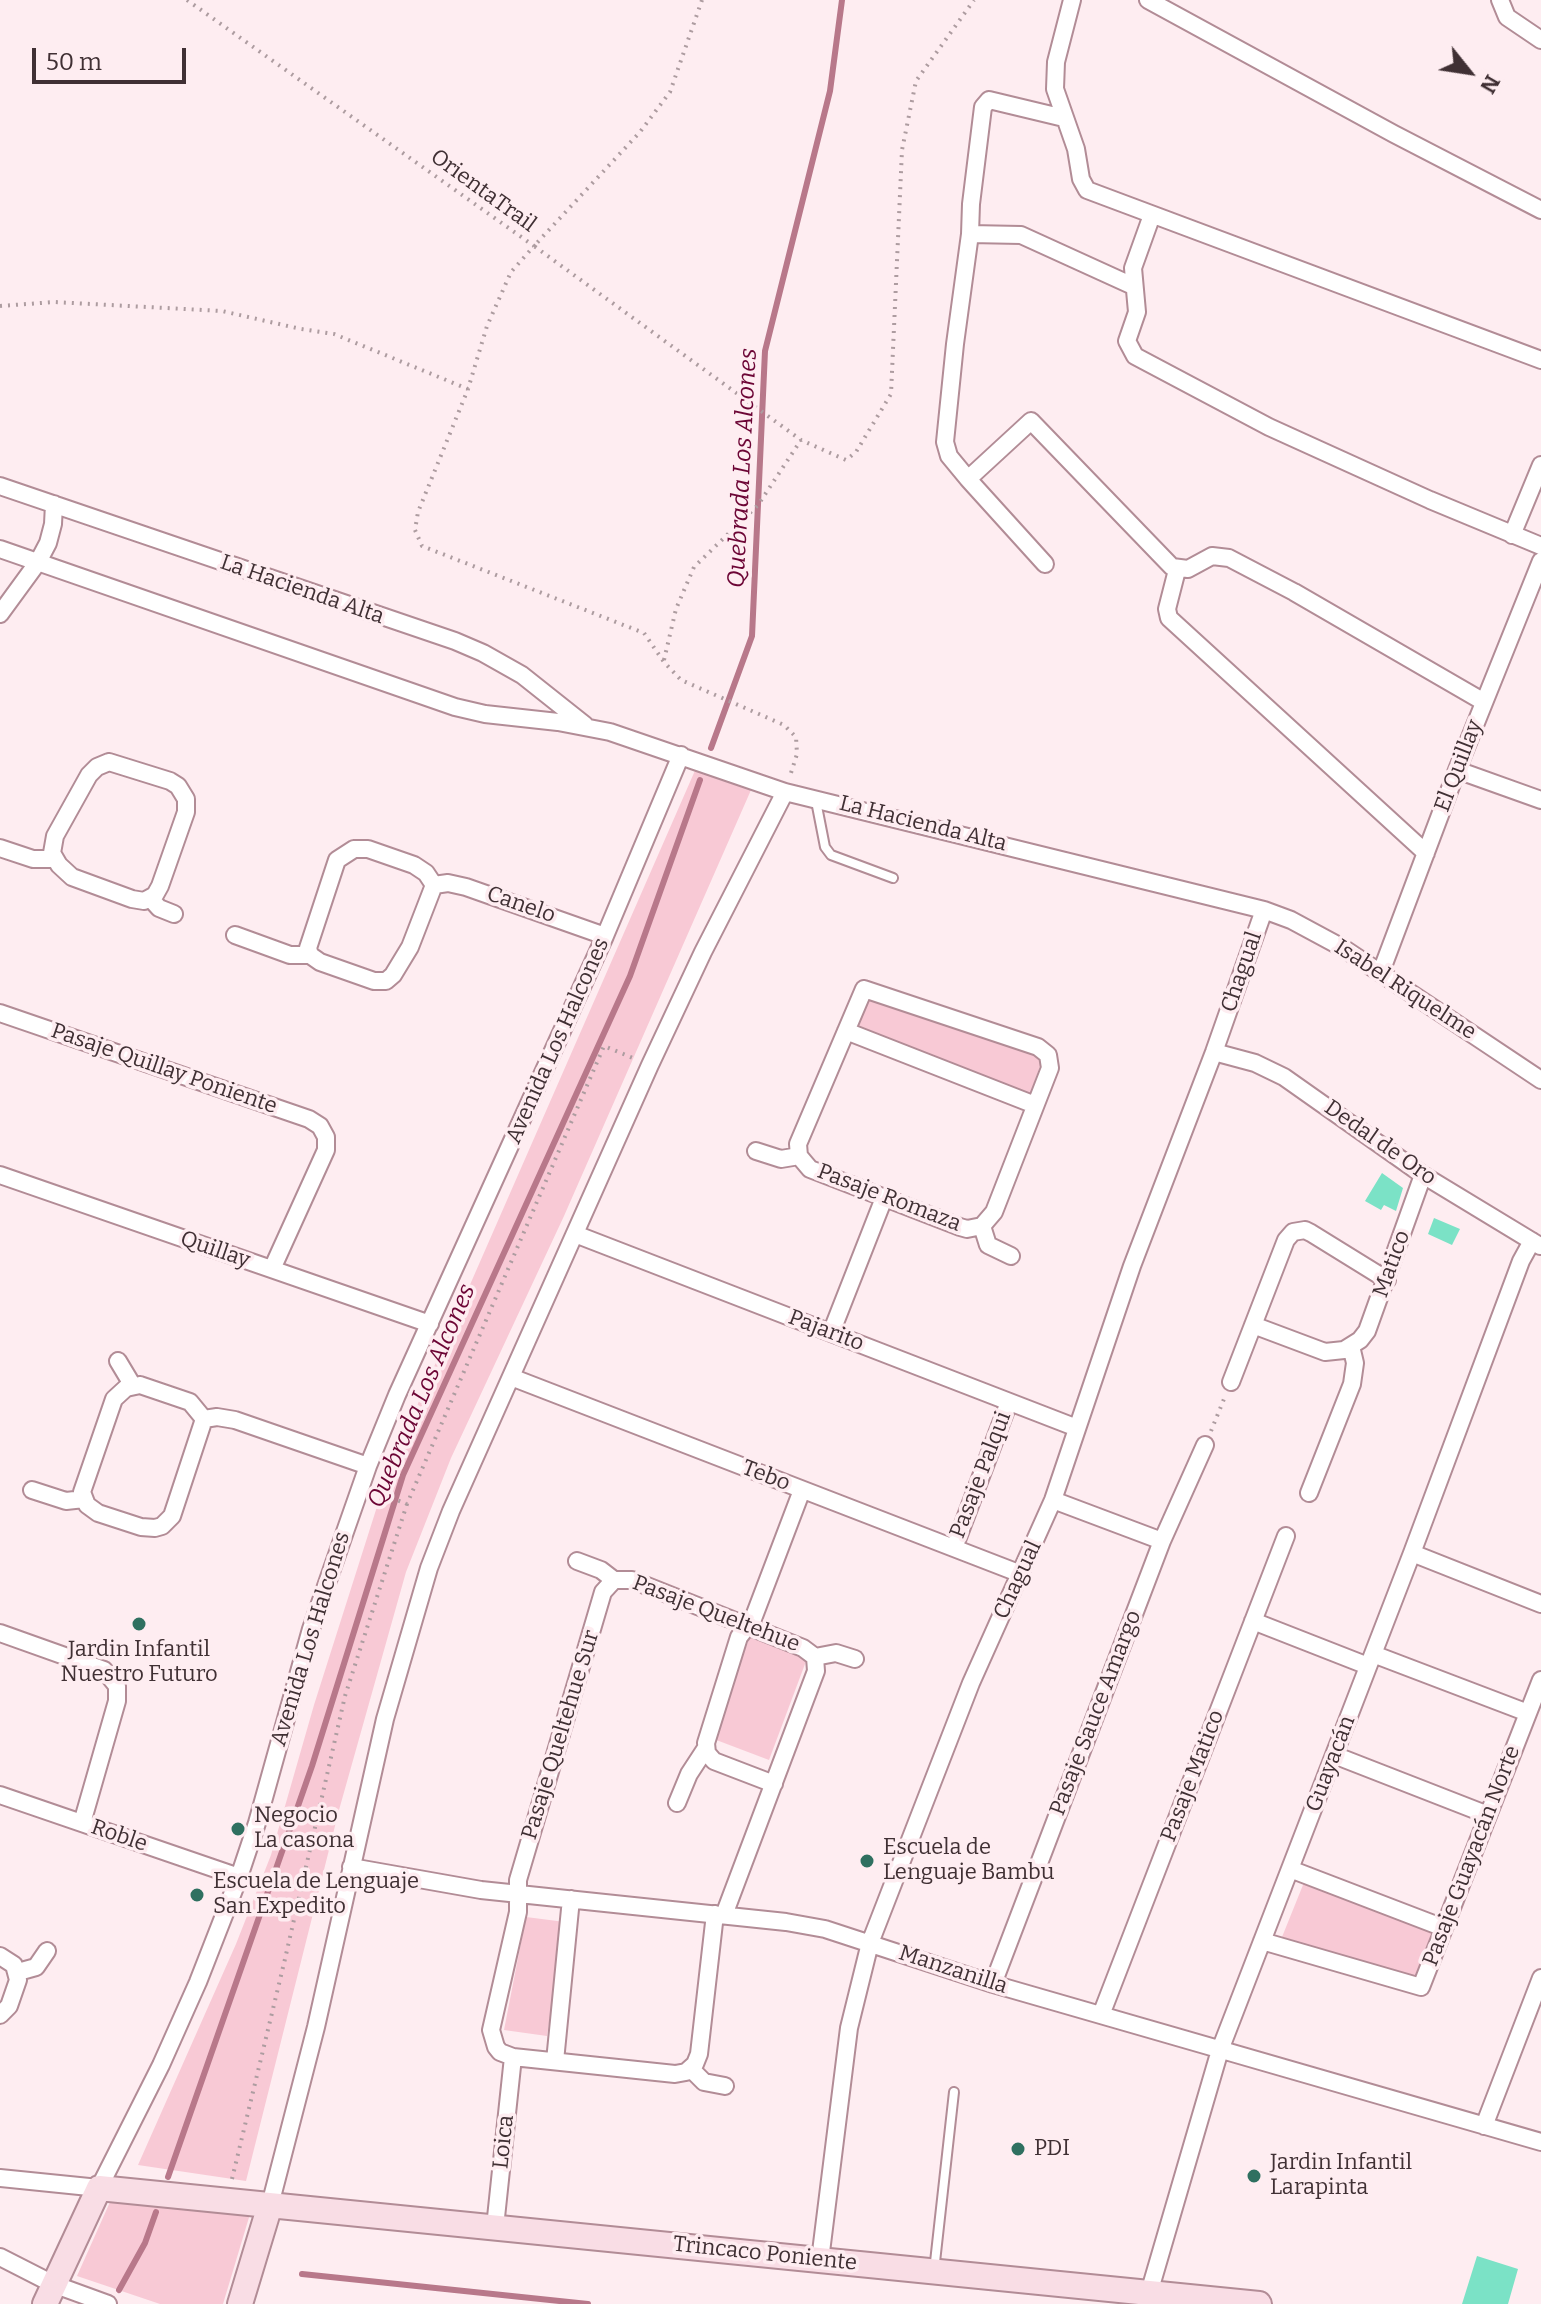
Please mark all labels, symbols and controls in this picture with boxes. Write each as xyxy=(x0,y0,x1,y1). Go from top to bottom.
scale bar xyxy=(36,32,190,82)
north arrow xyxy=(1429,32,1509,112)
text: 50 m xyxy=(46,48,102,76)
text: N xyxy=(1474,70,1506,98)
street label: OrientaTrail xyxy=(425,144,541,238)
water label: Quebrada Los Alcones xyxy=(722,347,764,589)
street label: La Hacienda Alta xyxy=(217,550,387,630)
street label: El Quillay xyxy=(1429,716,1489,816)
street label: La Hacienda Alta xyxy=(837,790,1009,858)
street label: Canelo xyxy=(483,881,559,929)
street label: Chagual xyxy=(1216,928,1268,1016)
street label: Avenida Los Halcones xyxy=(501,934,615,1148)
street label: Isabel Riquelme xyxy=(1329,934,1481,1046)
street label: Pasaje Quillay Poniente xyxy=(47,1018,281,1120)
street label: Dedal de Oro xyxy=(1319,1095,1441,1191)
street label: Pasaje Romaza xyxy=(813,1158,965,1238)
street label: Quillay xyxy=(177,1226,253,1274)
street label: Matico xyxy=(1368,1227,1416,1301)
water label: Quebrada Los Alcones xyxy=(362,1280,482,1512)
street label: Pajarito xyxy=(784,1305,868,1357)
street label: Pasaje Palqui xyxy=(945,1408,1017,1542)
street label: Tebo xyxy=(738,1455,794,1497)
street label: Avenida Los Halcones xyxy=(266,1529,356,1749)
street label: Chagual xyxy=(988,1537,1048,1623)
street label: Pasaje Queltehue xyxy=(629,1570,803,1658)
street label: Pasaje Sauce Amargo xyxy=(1045,1607,1147,1819)
marker: Jardin Infantil Nuestro Futuro xyxy=(130,1615,148,1633)
street label: Pasaje Queltehue Sur xyxy=(517,1627,605,1843)
place label: Jardin Infantil Nuestro Futuro xyxy=(60,1637,218,1688)
street label: Pasaje Matico xyxy=(1156,1706,1230,1846)
street label: Guayacán xyxy=(1301,1712,1361,1816)
street label: Pasaje Guayacán Norte xyxy=(1418,1742,1526,1970)
place label: Negocio La casona xyxy=(254,1803,354,1854)
street label: Roble xyxy=(87,1814,151,1858)
marker: Negocio La casona xyxy=(229,1820,247,1838)
place label: Escuela de Lenguaje Bambu xyxy=(883,1835,1054,1886)
marker: Escuela de Lenguaje Bambu xyxy=(858,1852,876,1870)
place label: Escuela de Lenguaje San Expedito xyxy=(213,1869,419,1920)
marker: Escuela de Lenguaje San Expedito xyxy=(188,1886,206,1904)
street label: Manzanilla xyxy=(895,1940,1011,2000)
street label: Loica xyxy=(488,2114,520,2170)
place label: PDI xyxy=(1034,2136,1070,2162)
marker: PDI xyxy=(1009,2140,1027,2158)
place label: Jardin Infantil Larapinta xyxy=(1270,2150,1412,2202)
marker: Jardin Infantil Larapinta xyxy=(1245,2167,1263,2185)
street label: Trincaco Poniente xyxy=(672,2231,858,2277)

